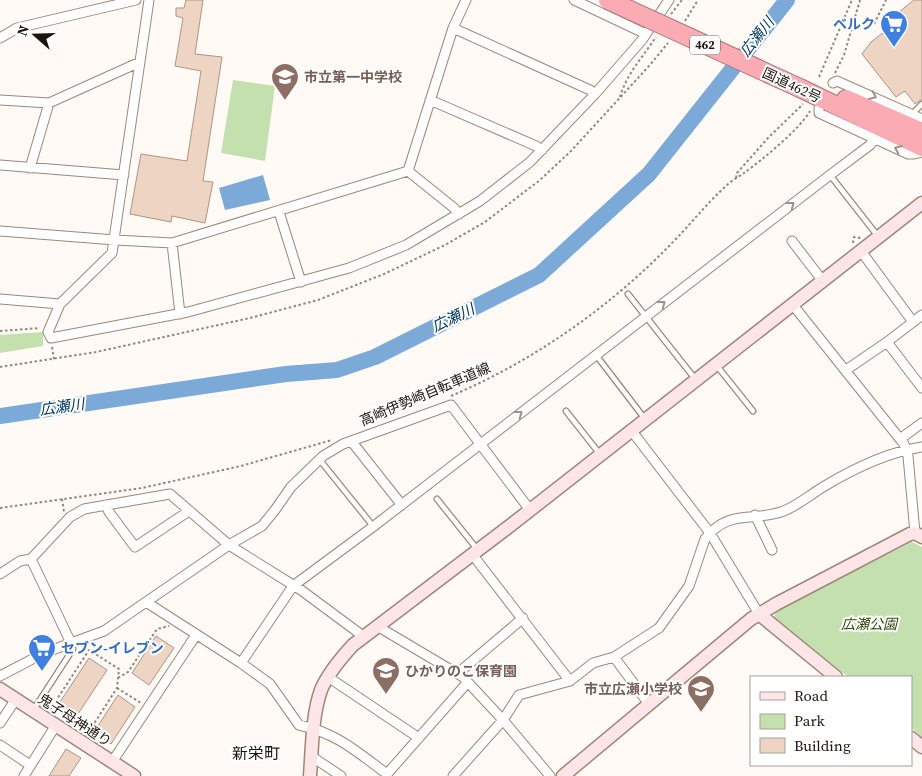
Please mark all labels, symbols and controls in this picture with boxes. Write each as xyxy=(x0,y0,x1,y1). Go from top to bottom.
supermarket icon: ベルク xyxy=(879,9,909,48)
north arrow xyxy=(10,10,60,60)
water label: 広瀬川 xyxy=(734,11,780,61)
place label: ベルク xyxy=(833,14,875,34)
text: N xyxy=(12,22,34,39)
road number: 462 xyxy=(690,36,720,54)
school or university icon: 市立第一中学校 xyxy=(270,62,300,101)
street label: 国道462号 xyxy=(759,63,825,107)
place label: 市立第一中学校 xyxy=(304,67,402,87)
one-way arrow xyxy=(868,90,877,101)
one-way arrow xyxy=(894,145,903,156)
one-way arrow xyxy=(785,203,794,211)
water label: 広瀬川 xyxy=(428,297,479,337)
one-way arrow xyxy=(656,301,666,310)
street label: 高崎伊勢崎自転車道線 xyxy=(357,357,493,431)
water label: 広瀬川 xyxy=(38,393,88,420)
one-way arrow xyxy=(513,411,522,419)
park label: 広瀬公園 xyxy=(841,614,899,634)
supermarket icon: セブン-イレブン xyxy=(27,633,57,672)
place label: セブン-イレブン xyxy=(61,638,164,658)
school or university icon: ひかりのこ保育園 xyxy=(371,656,401,695)
place label: ひかりのこ保育園 xyxy=(405,661,517,681)
school or university icon: 市立広瀬小学校 xyxy=(686,674,716,713)
legend xyxy=(750,676,912,766)
place label: 市立広瀬小学校 xyxy=(584,679,682,699)
text: Road xyxy=(794,685,828,706)
street label: 鬼子母神通り xyxy=(34,689,116,751)
text: Park xyxy=(794,710,826,731)
text: Building xyxy=(794,735,851,756)
district label: 新栄町 xyxy=(232,742,280,764)

